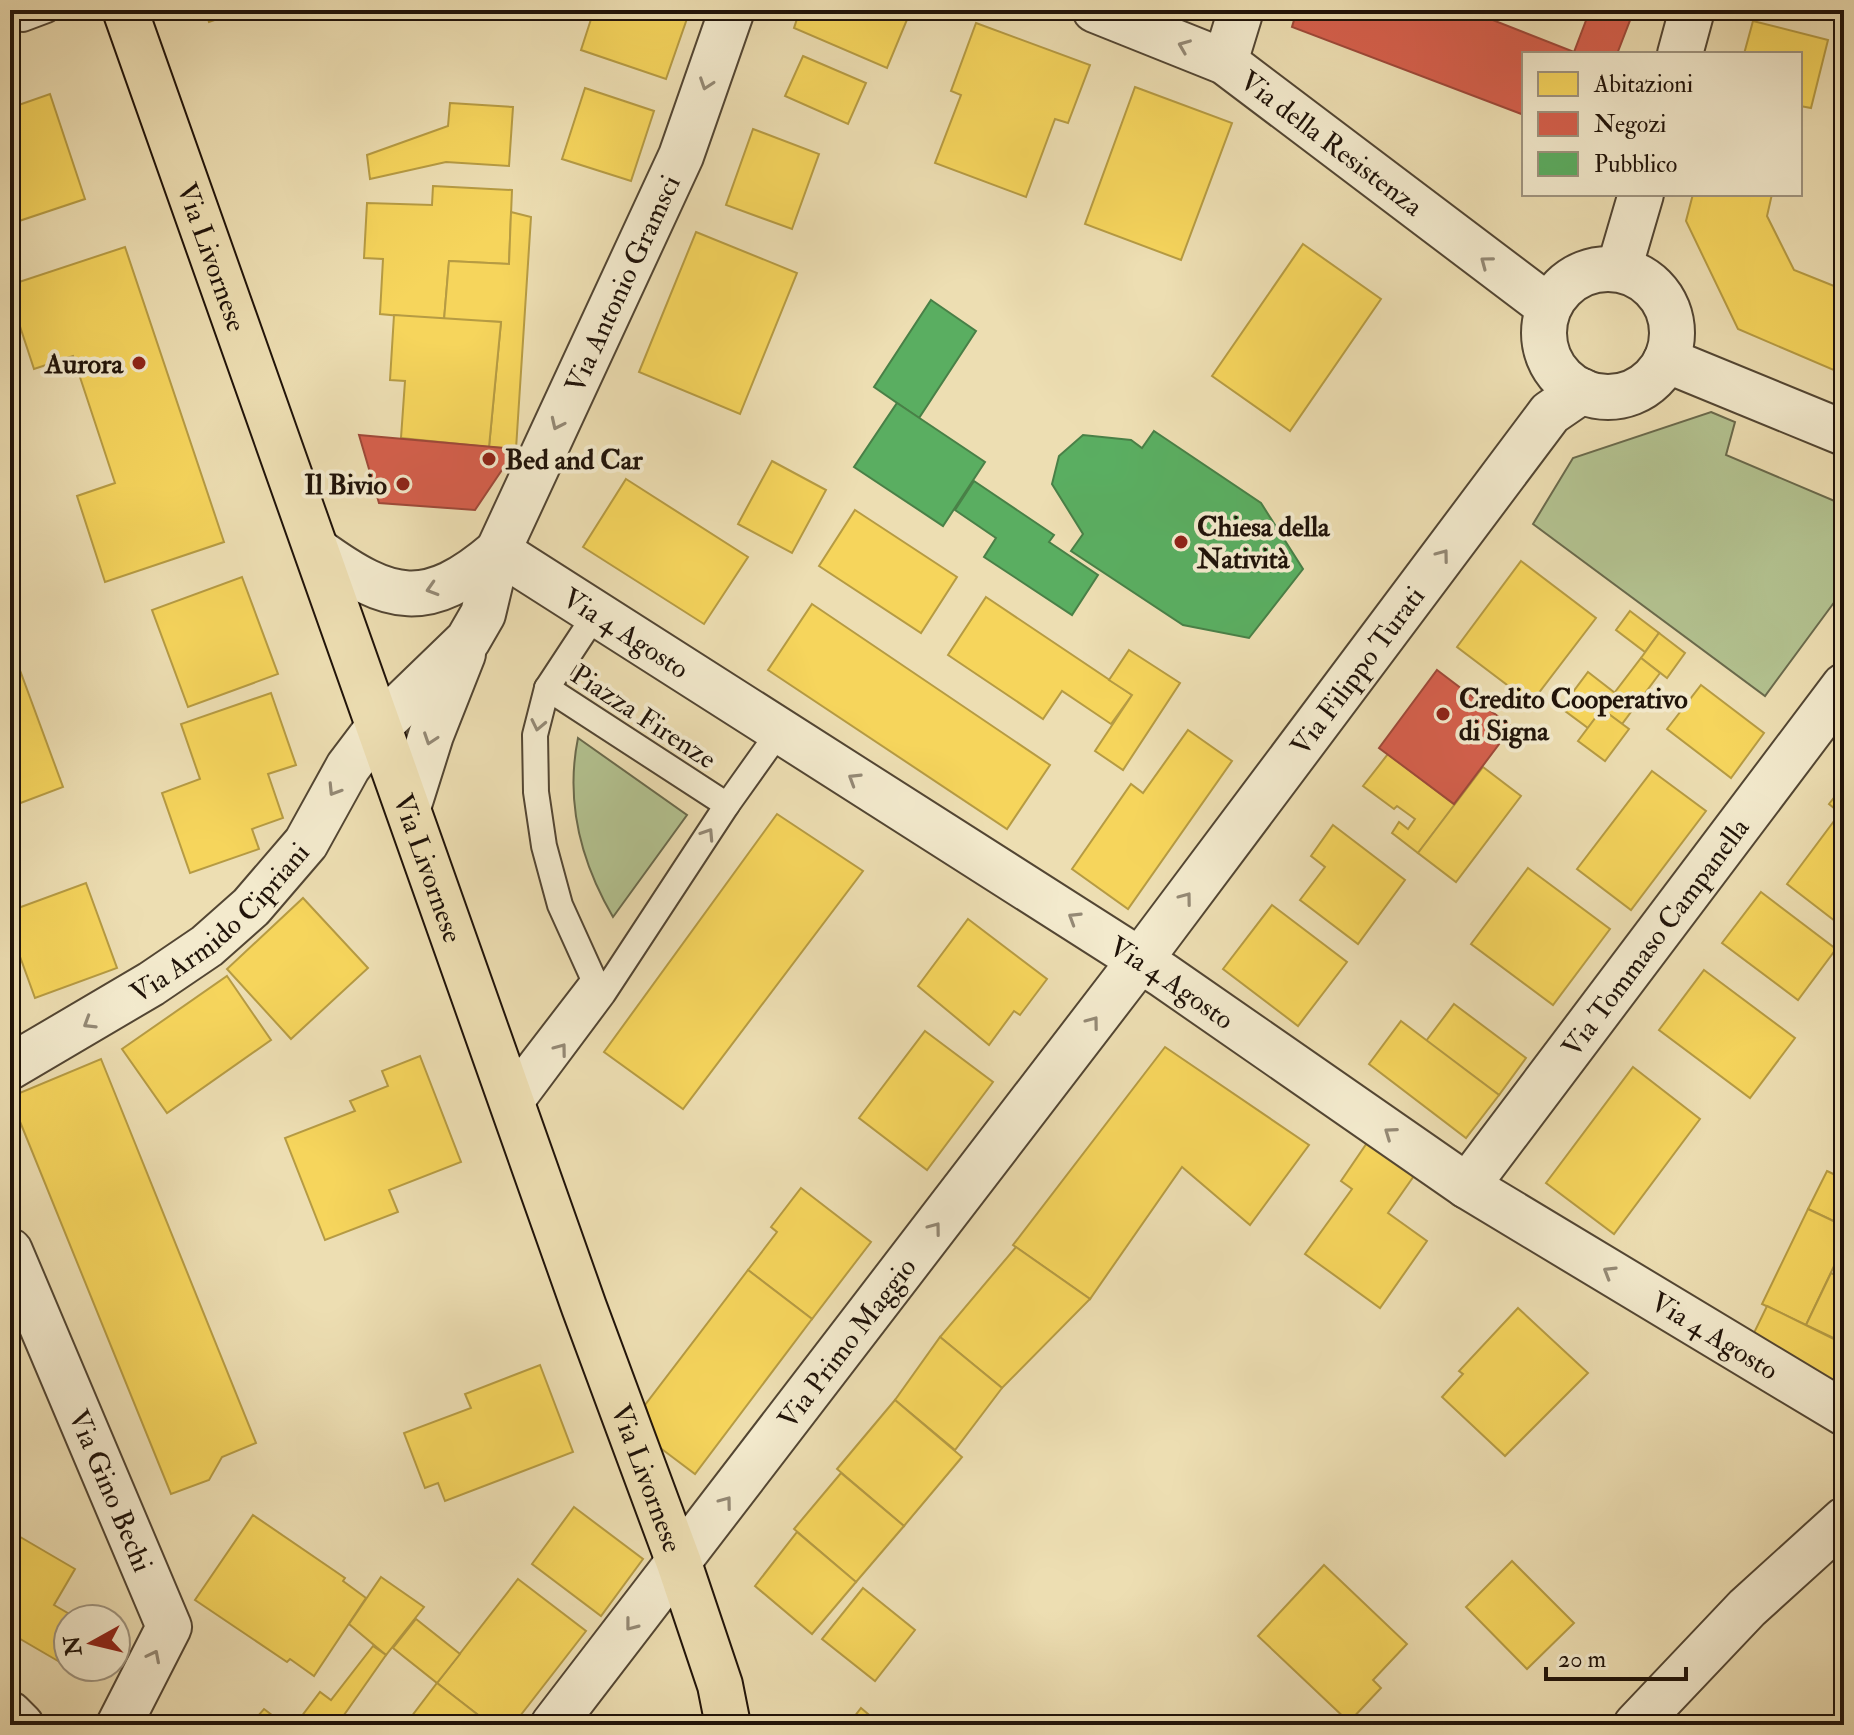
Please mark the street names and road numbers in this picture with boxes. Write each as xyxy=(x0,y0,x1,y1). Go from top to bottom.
street label: Via della Resistenza xyxy=(1233,64,1430,225)
street label: Via Antonio Gramsci xyxy=(558,170,689,399)
street label: Via Livornese xyxy=(169,178,254,337)
street label: Via Filippo Turati xyxy=(1283,580,1433,763)
street label: Via 4 Agosto xyxy=(556,581,695,687)
street label: Piazza Firenze xyxy=(564,657,723,777)
street label: Via Livornese xyxy=(385,789,470,948)
street label: Via Tommaso Campanella xyxy=(1555,811,1758,1064)
street label: Via Armido Cipriani xyxy=(124,836,318,1011)
street label: Via 4 Agosto xyxy=(1102,929,1240,1038)
street label: Via Primo Maggio xyxy=(771,1251,924,1436)
street label: Via 4 Agosto xyxy=(1644,1285,1784,1388)
street label: Via Livornese xyxy=(603,1399,690,1558)
street label: Via Gino Bechi xyxy=(60,1405,160,1577)

